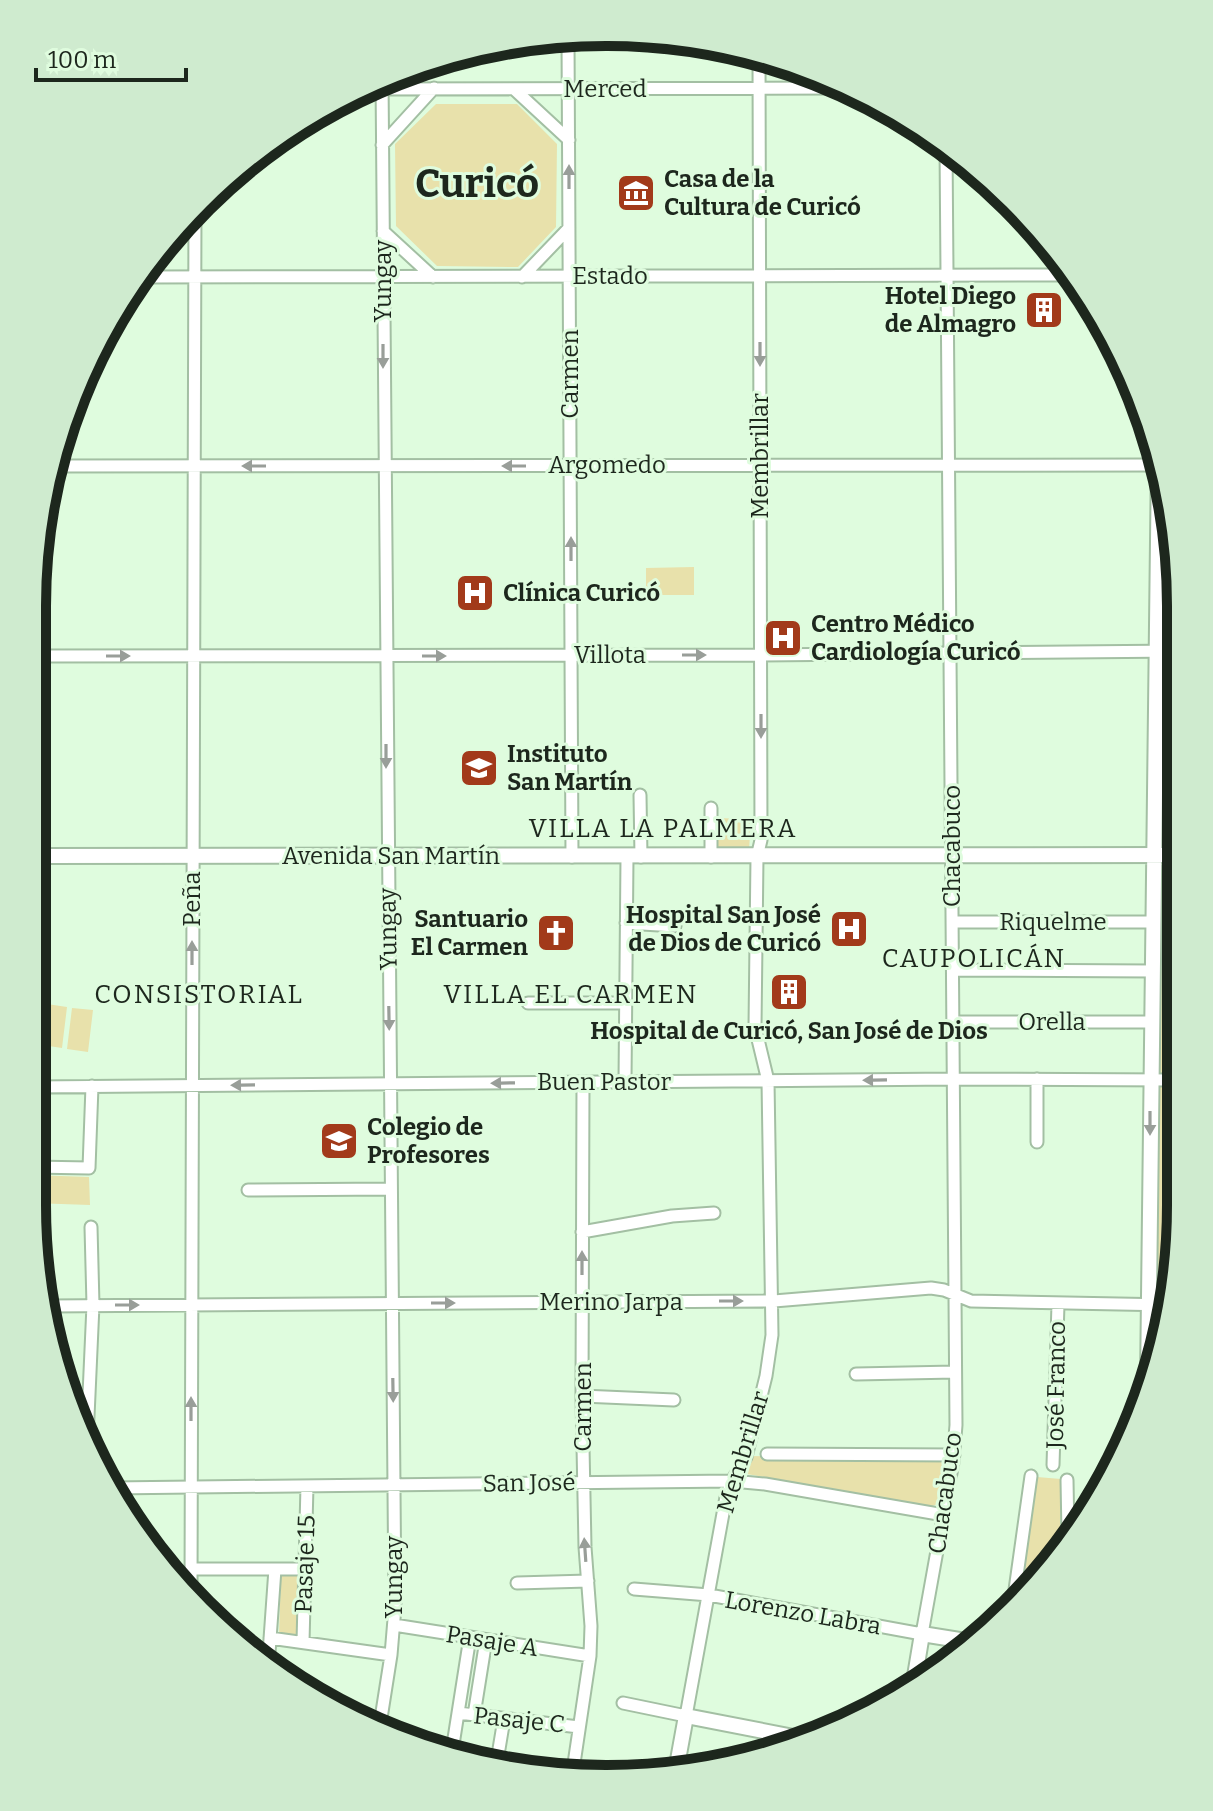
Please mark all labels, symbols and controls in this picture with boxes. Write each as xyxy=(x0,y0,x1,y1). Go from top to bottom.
scale bar xyxy=(36,32,186,82)
text: 100 m xyxy=(48,46,116,74)
street label: Merced xyxy=(563,75,647,103)
district label: Curicó xyxy=(415,160,539,208)
one-way arrow xyxy=(563,164,575,189)
place label: Casa de la Cultura de Curicó xyxy=(664,165,861,221)
museum icon: Casa de la Cultura de Curicó xyxy=(615,172,657,214)
street label: Yungay xyxy=(369,239,397,322)
street label: Estado xyxy=(572,262,648,290)
place label: Hotel Diego de Almagro xyxy=(885,282,1016,338)
building icon: Hotel Diego de Almagro xyxy=(1023,289,1065,331)
street label: Carmen xyxy=(556,329,584,419)
one-way arrow xyxy=(754,342,766,367)
one-way arrow xyxy=(377,344,390,369)
street label: Membrillar xyxy=(746,393,774,519)
street label: Argomedo xyxy=(548,451,666,479)
one-way arrow xyxy=(241,460,266,472)
one-way arrow xyxy=(501,460,526,472)
one-way arrow xyxy=(565,536,577,561)
hospital icon: Clínica Curicó xyxy=(454,572,496,614)
place label: Clínica Curicó xyxy=(503,579,660,607)
place label: Centro Médico Cardiología Curicó xyxy=(811,610,1021,666)
hospital icon: Centro Médico Cardiología Curicó xyxy=(762,617,804,659)
street label: Villota xyxy=(574,641,646,669)
one-way arrow xyxy=(682,649,707,661)
one-way arrow xyxy=(106,650,131,662)
one-way arrow xyxy=(422,650,447,662)
one-way arrow xyxy=(755,714,767,739)
place label: Instituto San Martín xyxy=(507,740,633,796)
one-way arrow xyxy=(380,744,392,769)
school or university icon: Instituto San Martín xyxy=(458,747,500,789)
street label: Chacabuco xyxy=(938,785,966,907)
district label: VILLA LA PALMERA xyxy=(529,813,797,844)
street label: Avenida San Martín xyxy=(282,842,500,870)
street label: Peña xyxy=(178,871,206,927)
street label: Yungay xyxy=(373,887,403,971)
place label: Hospital San José de Dios de Curicó xyxy=(626,901,821,957)
place label: Santuario El Carmen xyxy=(411,905,529,961)
hospital icon: Hospital San José de Dios de Curicó xyxy=(828,908,870,950)
street label: Riquelme xyxy=(999,908,1107,936)
church icon: Santuario El Carmen xyxy=(535,912,577,954)
one-way arrow xyxy=(186,940,198,965)
district label: CAUPOLICÁN xyxy=(882,943,1066,974)
building icon: Hospital de Curicó, San José de Dios xyxy=(768,971,810,1013)
district label: CONSISTORIAL xyxy=(94,979,304,1010)
district label: VILLA EL CARMEN xyxy=(444,979,698,1010)
one-way arrow xyxy=(382,1006,395,1031)
street label: Orella xyxy=(1018,1008,1086,1036)
place label: Hospital de Curicó, San José de Dios xyxy=(590,1017,988,1045)
street label: Buen Pastor xyxy=(537,1068,671,1096)
one-way arrow xyxy=(862,1074,887,1086)
one-way arrow xyxy=(490,1077,515,1089)
one-way arrow xyxy=(230,1079,255,1091)
one-way arrow xyxy=(1144,1111,1156,1136)
place label: Colegio de Profesores xyxy=(367,1113,490,1169)
school or university icon: Colegio de Profesores xyxy=(318,1120,360,1162)
one-way arrow xyxy=(576,1250,588,1275)
street label: Merino Jarpa xyxy=(539,1288,683,1316)
one-way arrow xyxy=(719,1295,744,1307)
one-way arrow xyxy=(431,1297,456,1309)
one-way arrow xyxy=(115,1299,140,1311)
street label: José Franco xyxy=(1041,1321,1071,1450)
street label: Carmen xyxy=(569,1362,597,1452)
one-way arrow xyxy=(387,1378,399,1403)
street label: Membrillar xyxy=(711,1387,775,1516)
one-way arrow xyxy=(185,1396,197,1421)
street label: Chacabuco xyxy=(923,1430,967,1556)
street label: San José xyxy=(482,1468,576,1498)
street label: Pasaje 15 xyxy=(289,1514,321,1614)
street label: Yungay xyxy=(380,1535,408,1618)
one-way arrow xyxy=(578,1538,591,1563)
street label: Lorenzo Labra xyxy=(723,1585,883,1641)
street label: Pasaje A xyxy=(444,1620,540,1662)
street label: Pasaje C xyxy=(472,1701,566,1739)

